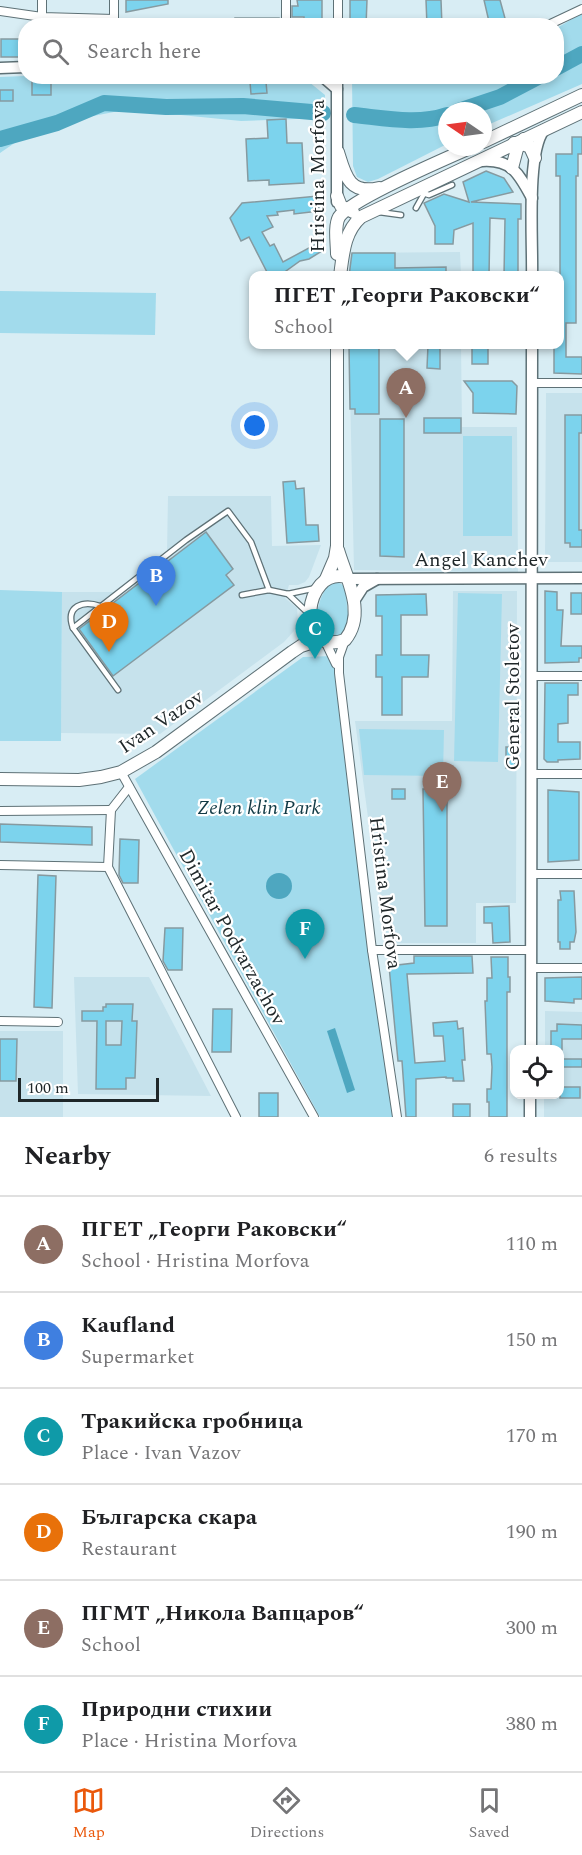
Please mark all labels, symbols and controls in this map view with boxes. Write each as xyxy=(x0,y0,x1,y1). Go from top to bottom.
search box xyxy=(18,18,564,84)
icon: search xyxy=(39,35,72,68)
text: Search here xyxy=(87,35,201,68)
street label: Hristina Morfova xyxy=(303,99,333,253)
north arrow xyxy=(438,102,492,156)
popup xyxy=(249,271,564,349)
text: ПГЕТ „Георги Раковски“ xyxy=(274,279,539,312)
text: School xyxy=(274,312,333,342)
pin: A xyxy=(386,368,426,418)
your location xyxy=(240,411,269,440)
street label: Angel Kanchev xyxy=(414,545,549,575)
pin: B xyxy=(136,556,176,606)
pin: D xyxy=(90,602,128,652)
pin: C xyxy=(296,610,334,659)
street label: General Stoletov xyxy=(498,622,528,770)
street label: Ivan Vazov xyxy=(112,682,211,762)
pin: E xyxy=(422,762,462,812)
park label: Zelen klin Park xyxy=(197,793,321,823)
street label: Hristina Morfova xyxy=(361,815,409,971)
street label: Dimitar Podvarzachov xyxy=(171,843,294,1032)
pin: F xyxy=(286,910,324,959)
map controls xyxy=(510,1045,564,1099)
button: locate xyxy=(510,1045,564,1099)
scale bar xyxy=(18,1075,159,1102)
text: 100 m xyxy=(27,1076,69,1100)
text: Nearby xyxy=(24,1136,110,1176)
text: 6 results xyxy=(484,1141,558,1171)
text: ПГЕТ „Георги Раковски“ xyxy=(81,1213,347,1246)
text: A xyxy=(36,1229,51,1259)
text: 110 m xyxy=(506,1229,558,1259)
text: School · Hristina Morfova xyxy=(81,1246,309,1276)
text: Kaufland xyxy=(81,1309,175,1342)
text: B xyxy=(36,1325,51,1355)
text: 150 m xyxy=(506,1325,558,1355)
text: Supermarket xyxy=(81,1342,194,1372)
text: Тракийска гробница xyxy=(81,1405,303,1438)
text: C xyxy=(36,1421,51,1451)
text: 170 m xyxy=(506,1421,558,1451)
text: Place · Ivan Vazov xyxy=(81,1438,241,1468)
text: Българска скара xyxy=(81,1501,257,1534)
text: D xyxy=(35,1517,52,1547)
text: 190 m xyxy=(506,1517,558,1547)
text: Restaurant xyxy=(81,1534,177,1564)
text: ПГМТ „Никола Вапцаров“ xyxy=(81,1597,364,1630)
text: E xyxy=(37,1613,50,1643)
text: 300 m xyxy=(506,1613,558,1643)
text: School xyxy=(81,1630,141,1660)
text: Природни стихии xyxy=(81,1693,272,1726)
text: F xyxy=(37,1709,50,1739)
text: 380 m xyxy=(506,1709,558,1739)
text: Place · Hristina Morfova xyxy=(81,1726,297,1756)
tab: Map xyxy=(72,1784,105,1844)
tab: Directions xyxy=(250,1784,324,1844)
tab: Saved xyxy=(469,1784,510,1844)

